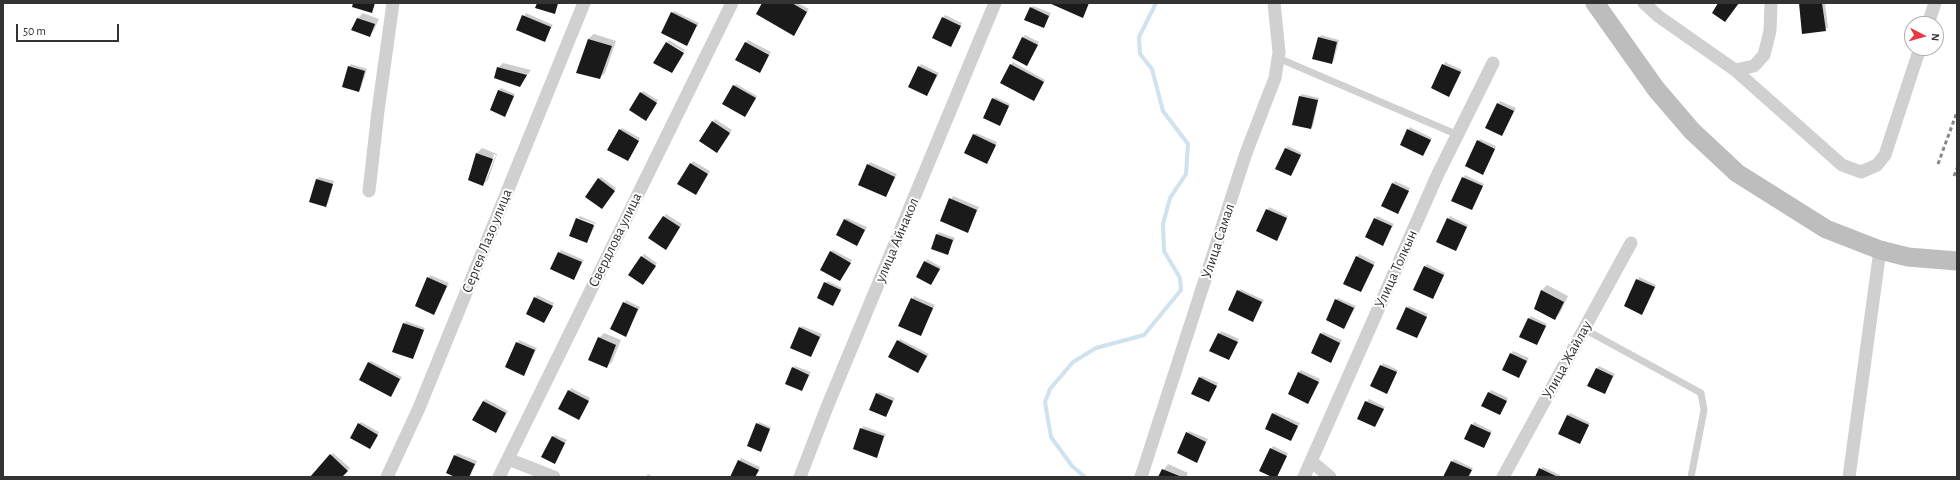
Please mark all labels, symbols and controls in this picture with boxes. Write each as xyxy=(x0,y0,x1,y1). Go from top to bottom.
scale bar xyxy=(18,16,121,42)
north arrow xyxy=(1904,16,1944,56)
text: 50 m xyxy=(23,25,46,37)
text: N xyxy=(1930,33,1941,42)
street label: Сергея Лазо улица xyxy=(458,186,516,296)
street label: Свердлова улица xyxy=(584,190,646,290)
street label: улица Айнакол xyxy=(871,195,923,285)
street label: Улица Самал xyxy=(1197,201,1239,281)
street label: Улица Толкын xyxy=(1371,227,1421,311)
street label: Улица Жайлау xyxy=(1538,318,1596,402)

